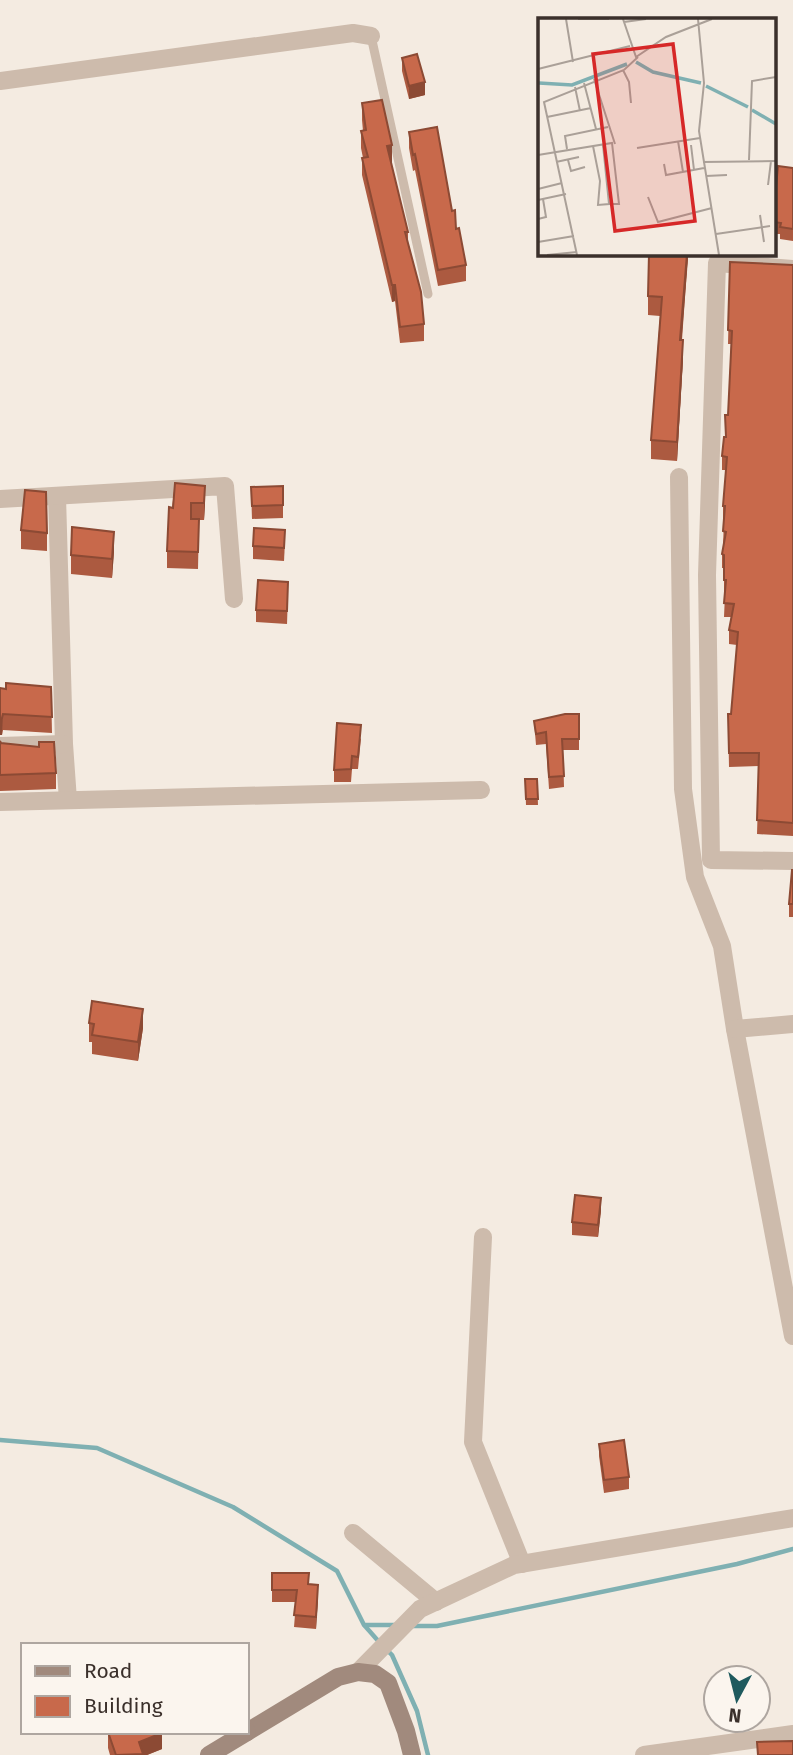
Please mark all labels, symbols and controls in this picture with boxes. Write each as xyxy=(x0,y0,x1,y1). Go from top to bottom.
inset map xyxy=(538,18,776,256)
legend xyxy=(21,1643,248,1734)
text: Road xyxy=(84,1658,132,1684)
north arrow xyxy=(702,1664,772,1734)
text: Building xyxy=(84,1693,163,1719)
text: N xyxy=(727,1703,743,1728)

